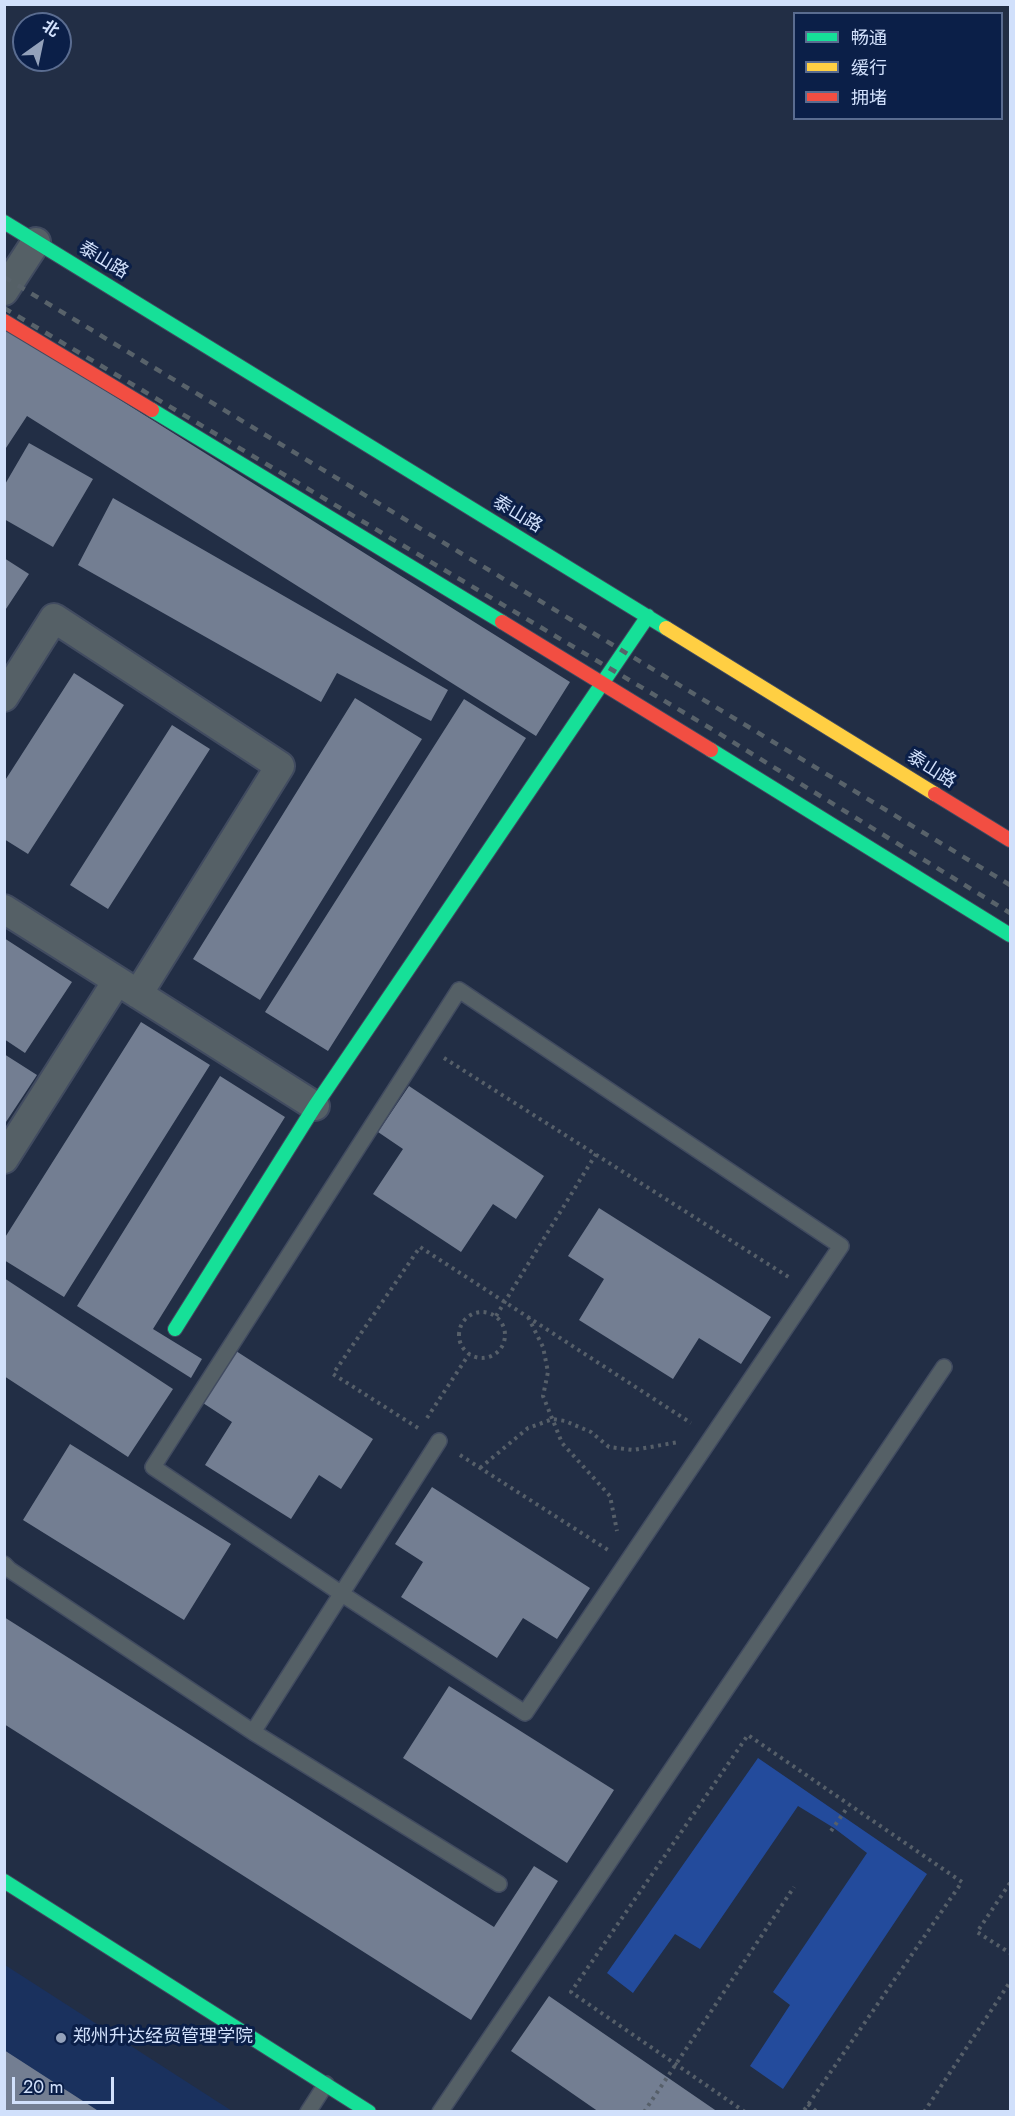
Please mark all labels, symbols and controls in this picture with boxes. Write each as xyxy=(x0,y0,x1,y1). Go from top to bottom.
north arrow xyxy=(12,12,72,72)
legend xyxy=(793,12,1003,120)
text: 北 xyxy=(38,14,64,42)
text: 畅通 xyxy=(851,25,887,51)
text: 缓行 xyxy=(851,55,887,81)
text: 拥堵 xyxy=(851,85,887,111)
street label: 泰山路 xyxy=(74,238,132,284)
street label: 泰山路 xyxy=(488,492,546,538)
street label: 泰山路 xyxy=(902,747,960,793)
place label: 郑州升达经贸管理学院 xyxy=(73,2027,253,2049)
marker: 郑州升达经贸管理学院 xyxy=(54,2031,68,2045)
scale bar xyxy=(15,2065,117,2103)
text: 20 m xyxy=(23,2074,63,2100)

